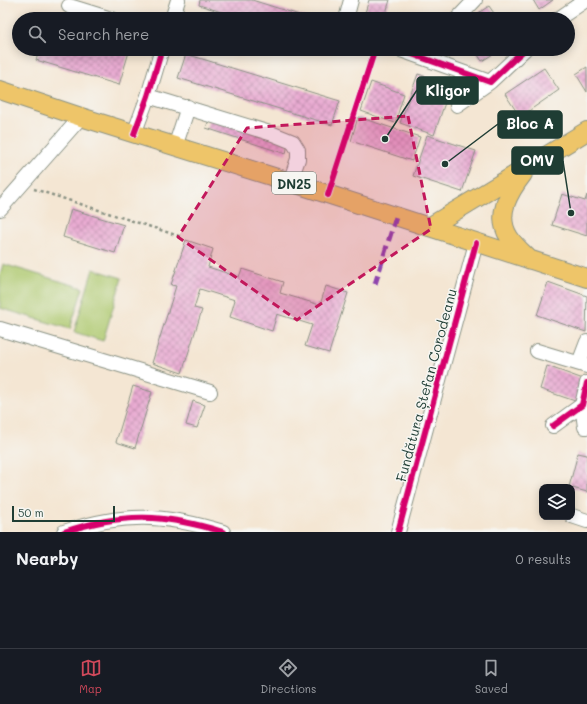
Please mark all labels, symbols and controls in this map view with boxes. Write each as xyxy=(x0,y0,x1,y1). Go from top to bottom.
search box xyxy=(12,12,575,56)
icon: search xyxy=(26,23,48,45)
text: Search here xyxy=(58,24,149,44)
callout: Kligor xyxy=(417,77,478,104)
text: Kligor xyxy=(426,80,471,100)
callout: Bloc A xyxy=(498,111,562,138)
text: Bloc A xyxy=(506,113,554,133)
callout: OMV xyxy=(512,147,563,174)
text: OMV xyxy=(520,150,554,170)
road number: DN25 xyxy=(272,172,316,194)
street label: Fundătura Ștefan Corodeanu xyxy=(391,286,461,484)
map controls xyxy=(539,484,575,520)
button: layers xyxy=(539,484,575,520)
scale bar xyxy=(12,504,115,523)
text: 50 m xyxy=(18,505,44,520)
text: Nearby xyxy=(16,547,78,569)
text: 0 results xyxy=(516,550,571,567)
tab: Map xyxy=(79,657,102,696)
tab: Directions xyxy=(260,657,316,696)
tab: Saved xyxy=(475,657,508,696)

